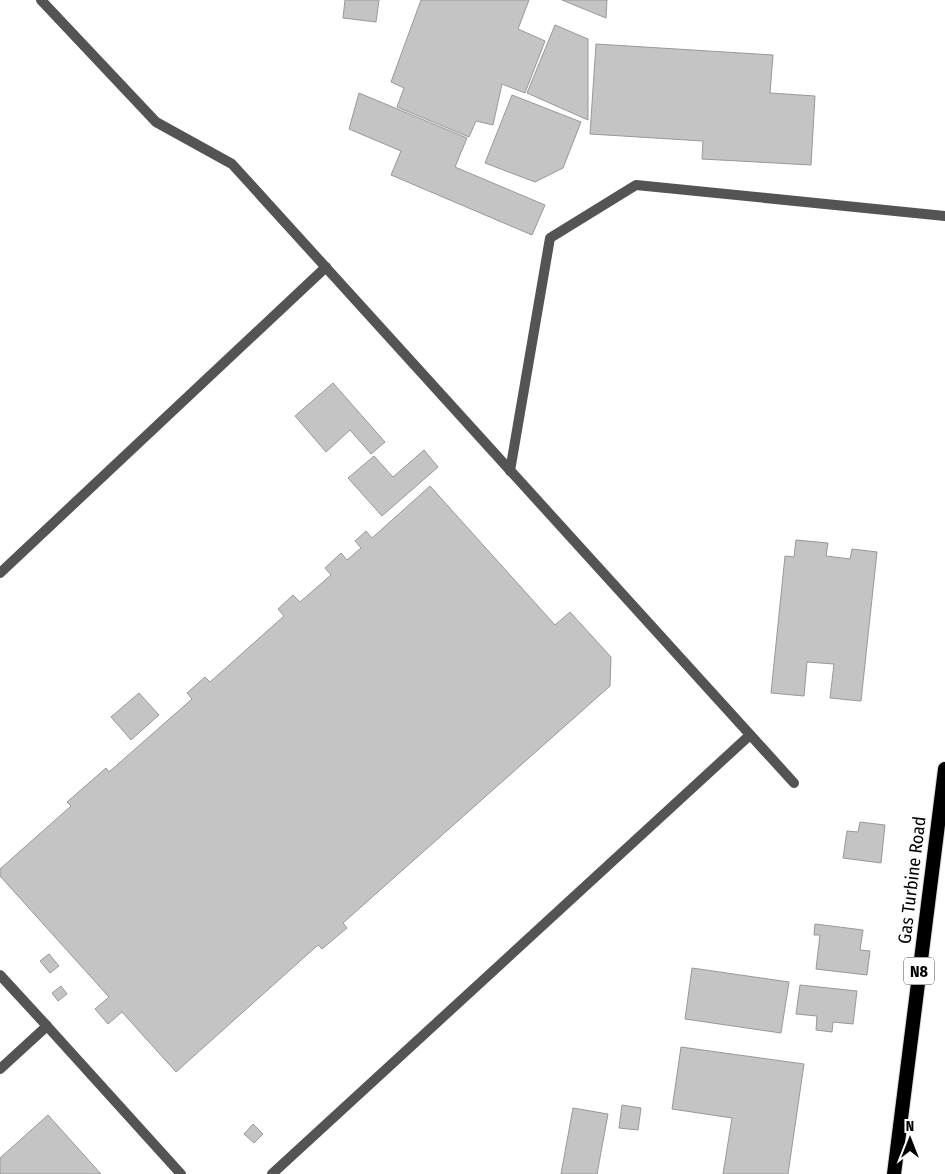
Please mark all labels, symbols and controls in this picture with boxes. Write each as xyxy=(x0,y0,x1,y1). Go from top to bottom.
street label: Gas Turbine Road xyxy=(893,815,931,945)
road number: N8 xyxy=(904,958,934,984)
north arrow xyxy=(885,1114,935,1164)
text: N xyxy=(906,1118,914,1135)

